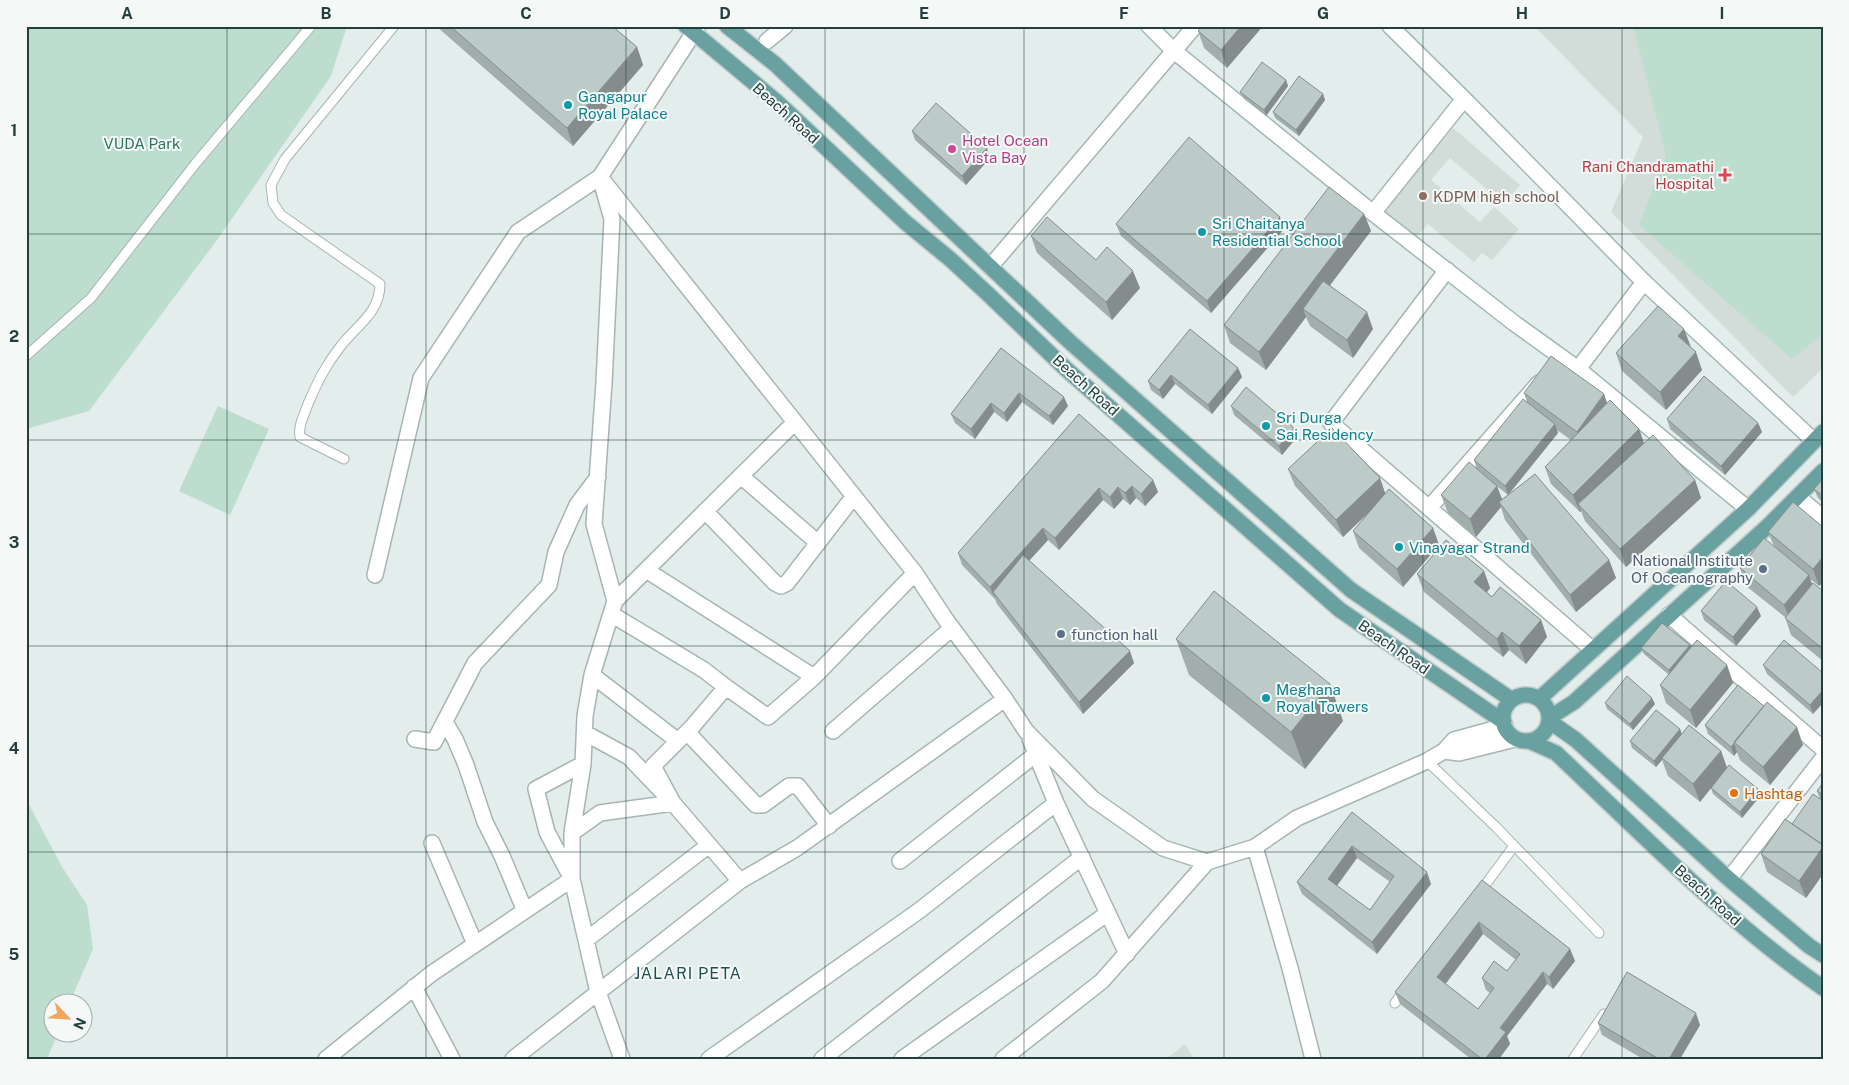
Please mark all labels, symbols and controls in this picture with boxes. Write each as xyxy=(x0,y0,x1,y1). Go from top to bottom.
text: A xyxy=(121,4,133,23)
text: B xyxy=(321,4,332,23)
text: C xyxy=(520,4,532,23)
text: D xyxy=(719,4,731,23)
text: E xyxy=(919,4,929,23)
text: F xyxy=(1119,4,1129,23)
text: G xyxy=(1317,4,1329,23)
text: H xyxy=(1516,4,1528,23)
text: I xyxy=(1720,4,1724,23)
street label: Beach Road xyxy=(750,79,822,147)
place label: Gangapur Royal Palace xyxy=(578,88,668,122)
marker: Gangapur Royal Palace xyxy=(562,99,574,111)
text: 1 xyxy=(11,121,17,140)
place label: Hotel Ocean Vista Bay xyxy=(962,132,1048,166)
park label: VUDA Park xyxy=(104,135,180,152)
marker: Hotel Ocean Vista Bay xyxy=(946,143,958,155)
place label: Rani Chandramathi Hospital xyxy=(1582,158,1714,192)
marker: Rani Chandramathi Hospital xyxy=(1718,168,1732,182)
place label: KDPM high school xyxy=(1433,188,1560,205)
marker: KDPM high school xyxy=(1417,190,1429,202)
place label: Sri Chaitanya Residential School xyxy=(1212,215,1342,249)
marker: Sri Chaitanya Residential School xyxy=(1196,226,1208,238)
text: 2 xyxy=(9,327,19,346)
street label: Beach Road xyxy=(1050,351,1122,419)
place label: Sri Durga Sai Residency xyxy=(1276,409,1373,443)
marker: Sri Durga Sai Residency xyxy=(1260,420,1272,432)
text: 3 xyxy=(9,533,19,552)
place label: Vinayagar Strand xyxy=(1409,539,1530,556)
marker: Vinayagar Strand xyxy=(1393,541,1405,553)
place label: National Institute Of Oceanography xyxy=(1631,552,1753,586)
marker: National Institute Of Oceanography xyxy=(1757,563,1769,575)
street label: Beach Road xyxy=(1355,616,1433,678)
place label: function hall xyxy=(1071,626,1158,643)
marker: function hall xyxy=(1055,628,1067,640)
place label: Meghana Royal Towers xyxy=(1276,681,1368,715)
marker: Meghana Royal Towers xyxy=(1260,692,1272,704)
text: 4 xyxy=(9,739,20,758)
place label: Hashtag xyxy=(1744,785,1803,802)
marker: Hashtag xyxy=(1728,787,1740,799)
street label: Beach Road xyxy=(1672,861,1744,929)
text: 5 xyxy=(9,945,20,964)
district label: JALARI PETA xyxy=(634,964,742,983)
north arrow xyxy=(42,992,92,1042)
text: N xyxy=(70,1015,89,1032)

